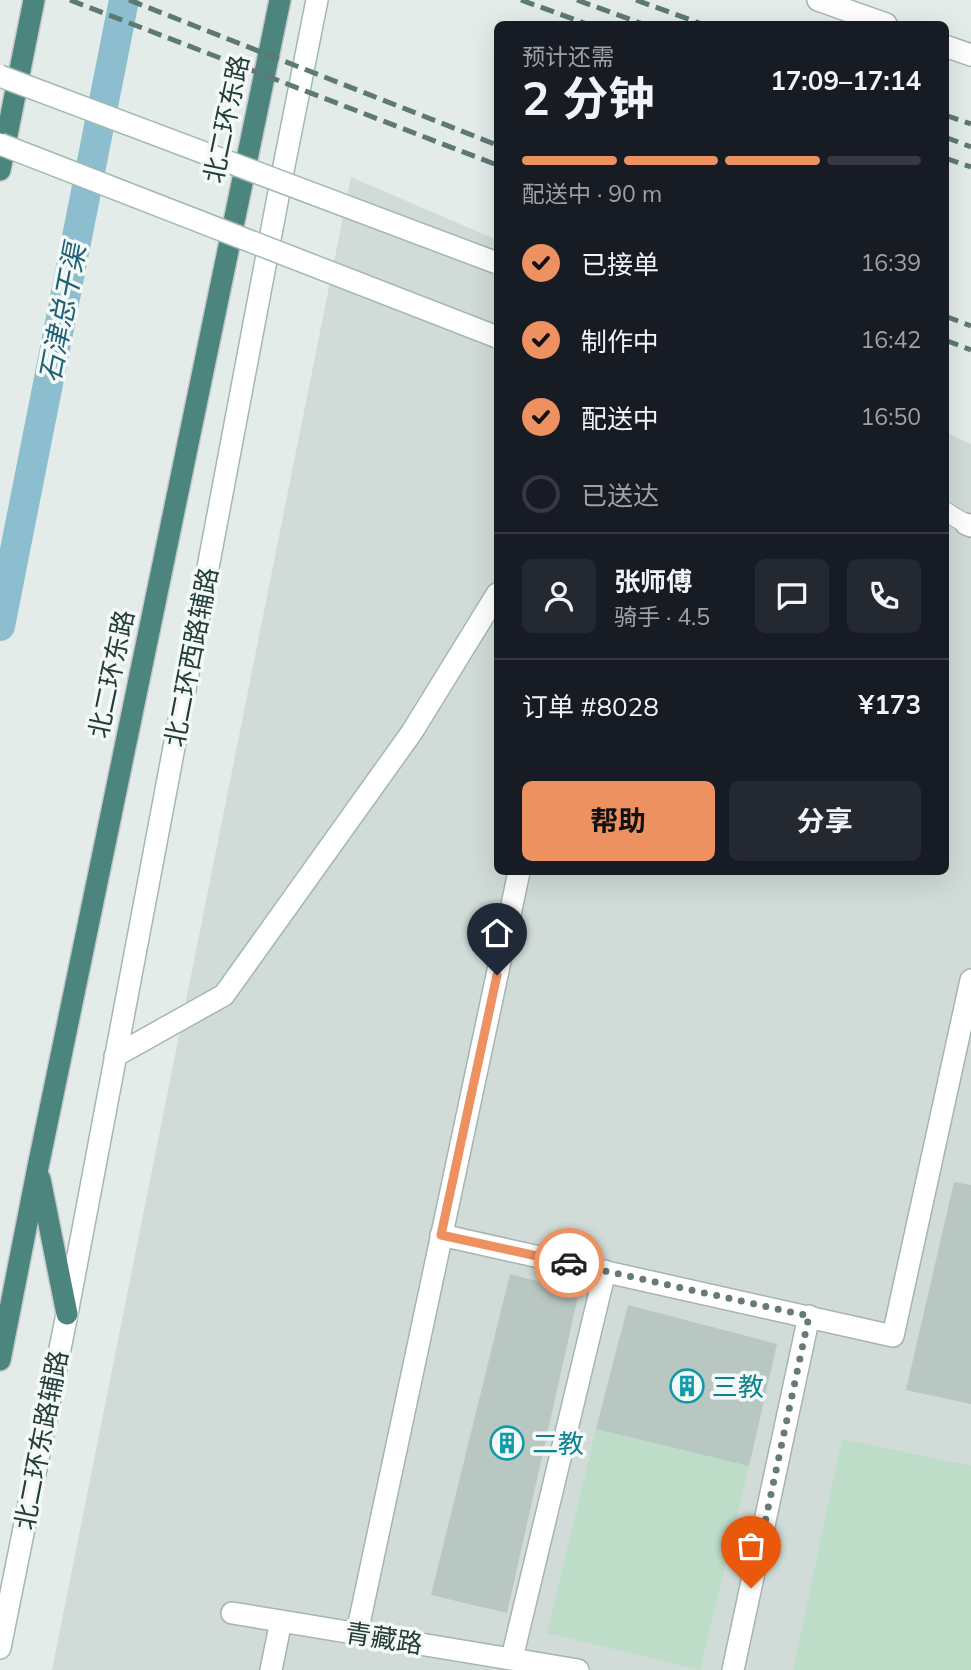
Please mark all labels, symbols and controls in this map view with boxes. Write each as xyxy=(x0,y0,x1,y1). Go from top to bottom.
text: 预计还需 xyxy=(522,42,614,71)
street label: 北二环东路 xyxy=(196,52,256,186)
text: 17:09–17:14 xyxy=(770,64,921,97)
text: 2 分钟 xyxy=(522,69,654,127)
text: 配送中 · 90 m xyxy=(522,179,662,208)
water label: 石津总干渠 xyxy=(31,237,93,385)
icon: check xyxy=(522,244,560,282)
text: 已接单 xyxy=(581,248,659,281)
text: 16:39 xyxy=(861,248,921,277)
icon: check xyxy=(522,321,560,359)
text: 制作中 xyxy=(581,325,659,358)
text: 16:42 xyxy=(861,325,921,354)
icon: check xyxy=(522,398,560,436)
text: 配送中 xyxy=(581,402,659,435)
text: 16:50 xyxy=(861,402,921,431)
text: 已送达 xyxy=(581,479,659,512)
button: person xyxy=(522,559,596,633)
button: chat xyxy=(755,559,829,633)
button: phone xyxy=(847,559,921,633)
street label: 北二环西路辅路 xyxy=(157,565,225,749)
text: 张师傅 xyxy=(614,565,692,598)
text: 骑手 · 4.5 xyxy=(614,602,710,631)
street label: 北二环东路 xyxy=(81,607,141,741)
text: ¥173 xyxy=(859,688,921,721)
text: 订单 #8028 xyxy=(522,690,659,723)
button: 帮助 xyxy=(522,781,715,861)
button: 分享 xyxy=(729,781,921,861)
pin xyxy=(467,903,527,975)
icon: home xyxy=(478,914,516,952)
courier xyxy=(534,1228,604,1298)
icon: car xyxy=(550,1244,588,1282)
street label: 北二环东路辅路 xyxy=(7,1348,75,1532)
building icon: 三教 xyxy=(668,1367,706,1405)
place label: 三教 xyxy=(712,1370,764,1403)
building icon: 二教 xyxy=(488,1424,526,1462)
place label: 二教 xyxy=(532,1427,584,1460)
pin xyxy=(721,1516,781,1588)
icon: bag xyxy=(732,1527,770,1565)
street label: 青藏路 xyxy=(343,1616,425,1660)

